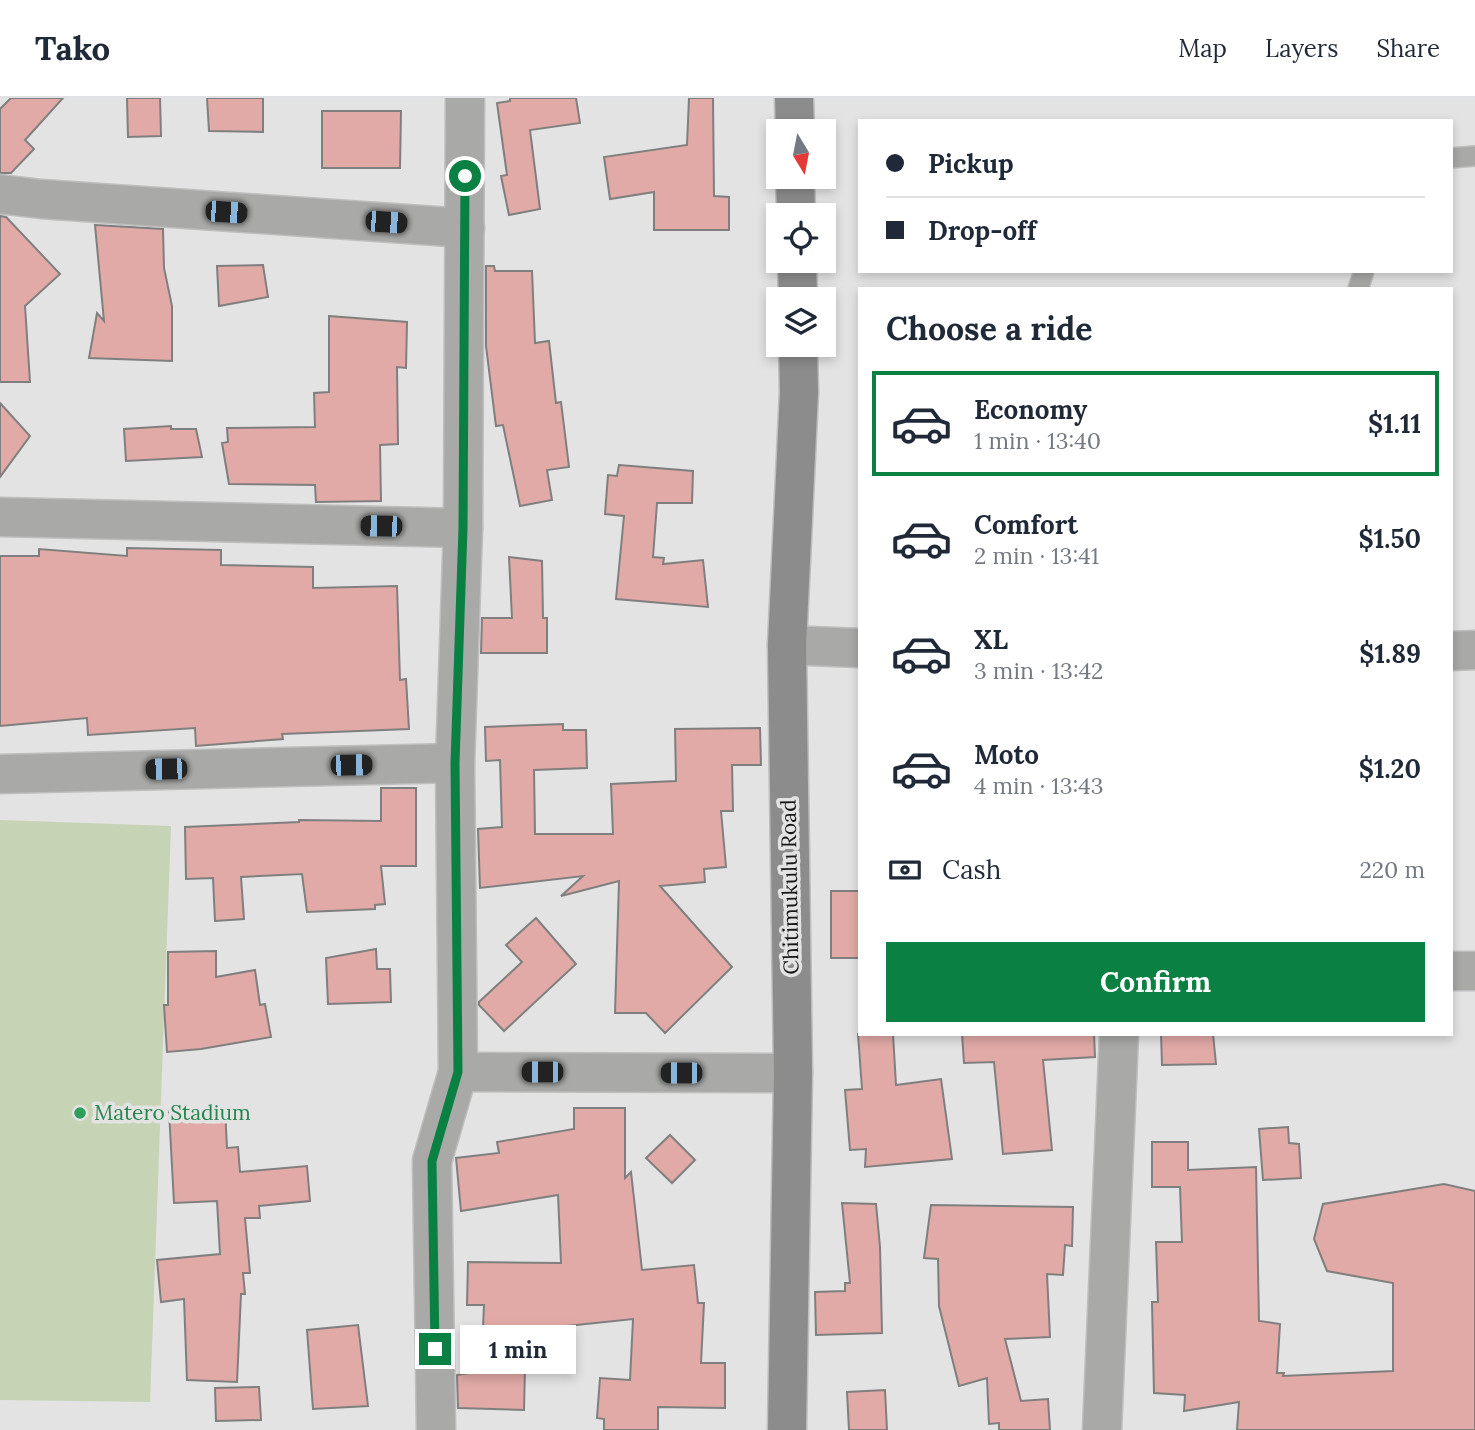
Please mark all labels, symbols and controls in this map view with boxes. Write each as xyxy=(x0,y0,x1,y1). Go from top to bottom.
text: Tako xyxy=(35,27,110,69)
text: Map xyxy=(1178,33,1227,64)
text: Layers xyxy=(1265,33,1338,64)
text: Share xyxy=(1376,33,1440,64)
north arrow xyxy=(766,119,836,189)
map controls xyxy=(766,119,836,357)
text: Pickup xyxy=(928,147,1014,180)
route start xyxy=(449,160,481,192)
car xyxy=(205,200,248,224)
button: locate xyxy=(766,203,836,273)
car xyxy=(365,210,408,234)
text: Drop-off xyxy=(928,214,1036,247)
button: layers xyxy=(766,287,836,357)
text: Choose a ride xyxy=(886,308,1093,349)
icon: car xyxy=(890,392,953,455)
text: Economy xyxy=(974,393,1087,426)
text: $1.11 xyxy=(1368,407,1421,440)
text: 1 min · 13:40 xyxy=(974,426,1101,455)
icon: car xyxy=(890,507,953,570)
text: Comfort xyxy=(974,508,1078,541)
car xyxy=(360,515,403,537)
text: $1.50 xyxy=(1359,522,1421,555)
text: 2 min · 13:41 xyxy=(974,541,1099,570)
icon: car xyxy=(890,622,953,685)
text: XL xyxy=(974,623,1008,656)
text: $1.89 xyxy=(1359,637,1421,670)
text: 3 min · 13:42 xyxy=(974,656,1103,685)
icon: car xyxy=(890,737,953,800)
text: Moto xyxy=(974,738,1039,771)
text: $1.20 xyxy=(1359,752,1421,785)
car xyxy=(330,754,373,776)
car xyxy=(145,758,188,780)
text: 4 min · 13:43 xyxy=(974,771,1104,800)
street label: Chitimukulu Road xyxy=(774,799,805,975)
icon: cash xyxy=(886,851,924,889)
text: Cash xyxy=(942,853,1001,886)
text: 220 m xyxy=(1359,855,1425,884)
button: Confirm xyxy=(886,942,1425,1022)
car xyxy=(522,1062,564,1083)
car xyxy=(661,1063,703,1084)
place label: Matero Stadium xyxy=(94,1099,251,1126)
marker: Matero Stadium xyxy=(72,1105,88,1121)
callout: 1 min xyxy=(460,1324,575,1374)
route end xyxy=(419,1333,451,1365)
text: 1 min xyxy=(489,1335,547,1364)

